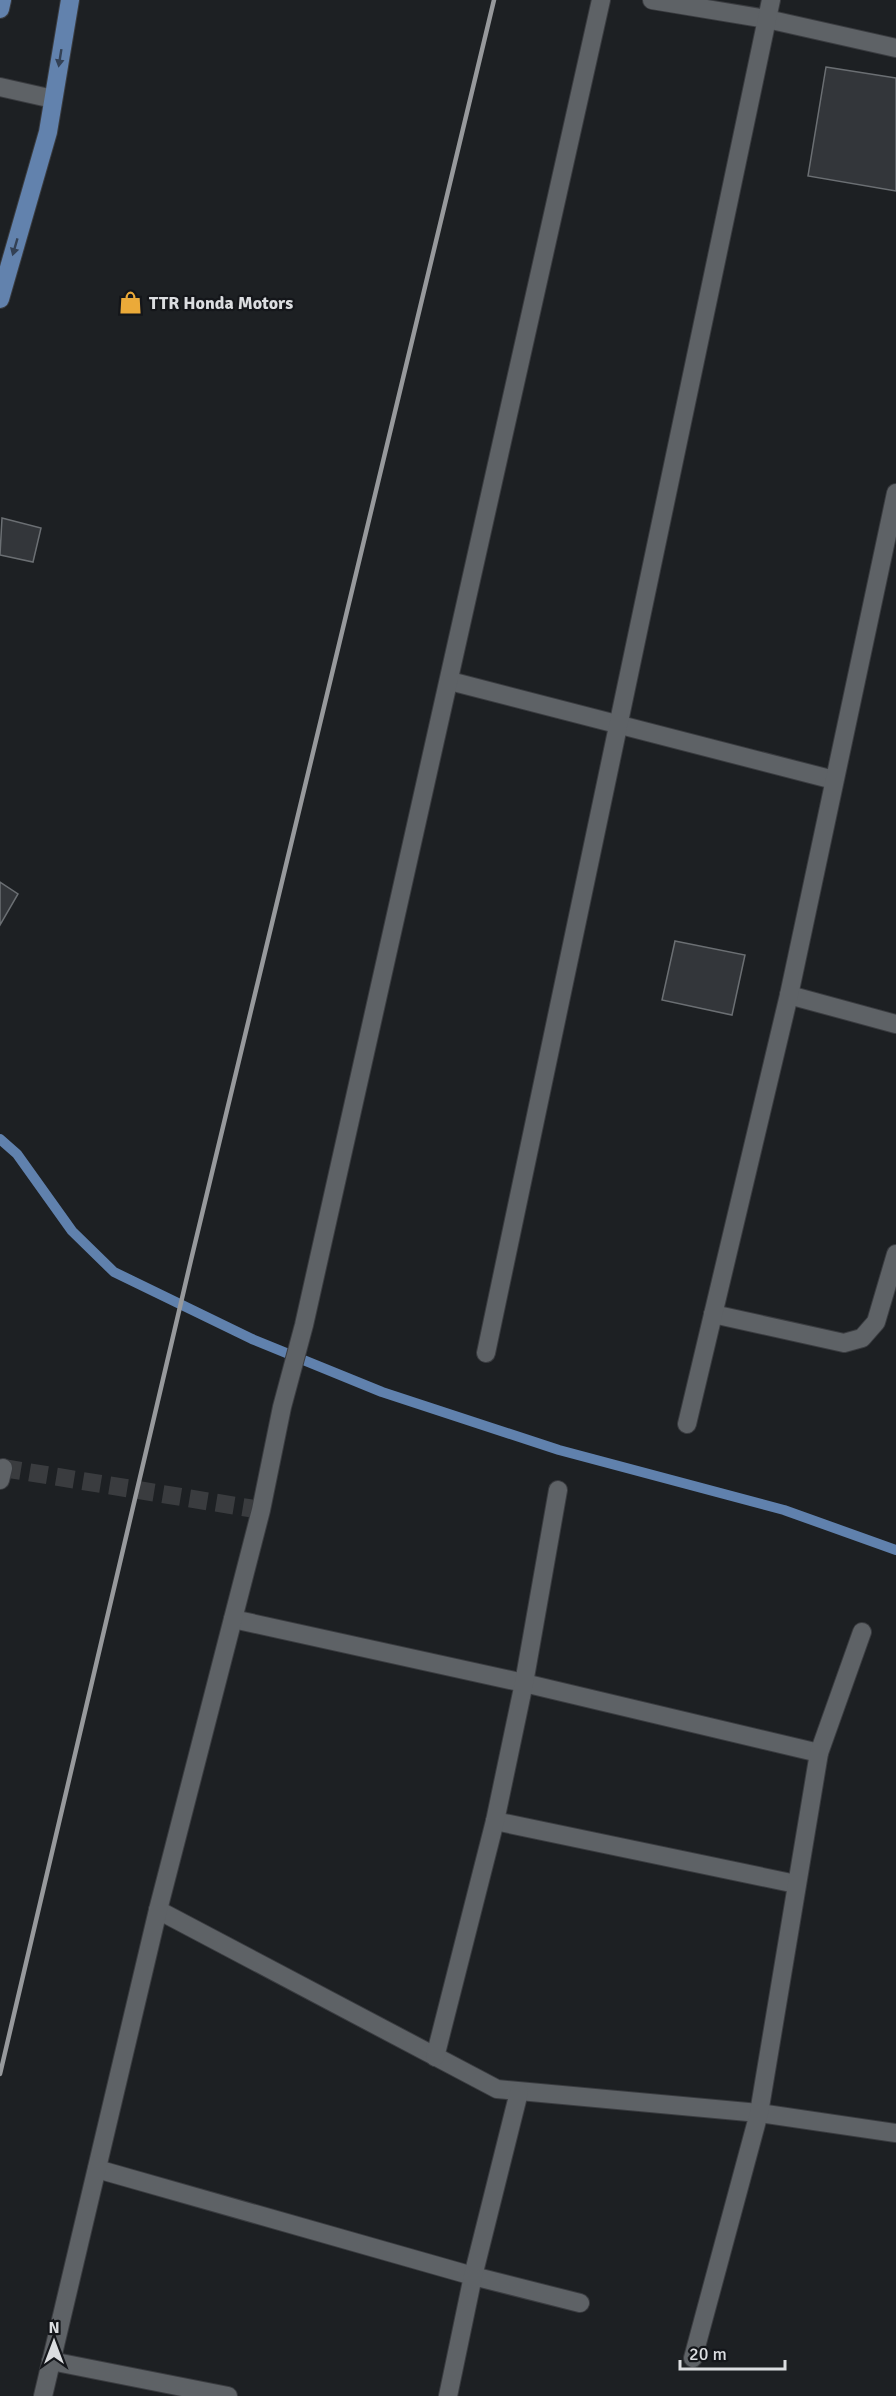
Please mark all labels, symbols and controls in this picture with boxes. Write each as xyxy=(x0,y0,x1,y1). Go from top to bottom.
one-way arrow xyxy=(55,48,64,67)
one-way arrow xyxy=(10,238,19,256)
shop icon: TTR Honda Motors xyxy=(118,290,144,316)
place label: TTR Honda Motors xyxy=(149,292,293,314)
north arrow xyxy=(24,2312,84,2372)
text: N xyxy=(48,2318,60,2338)
scale bar xyxy=(680,2333,785,2371)
text: 20 m xyxy=(689,2343,727,2365)

